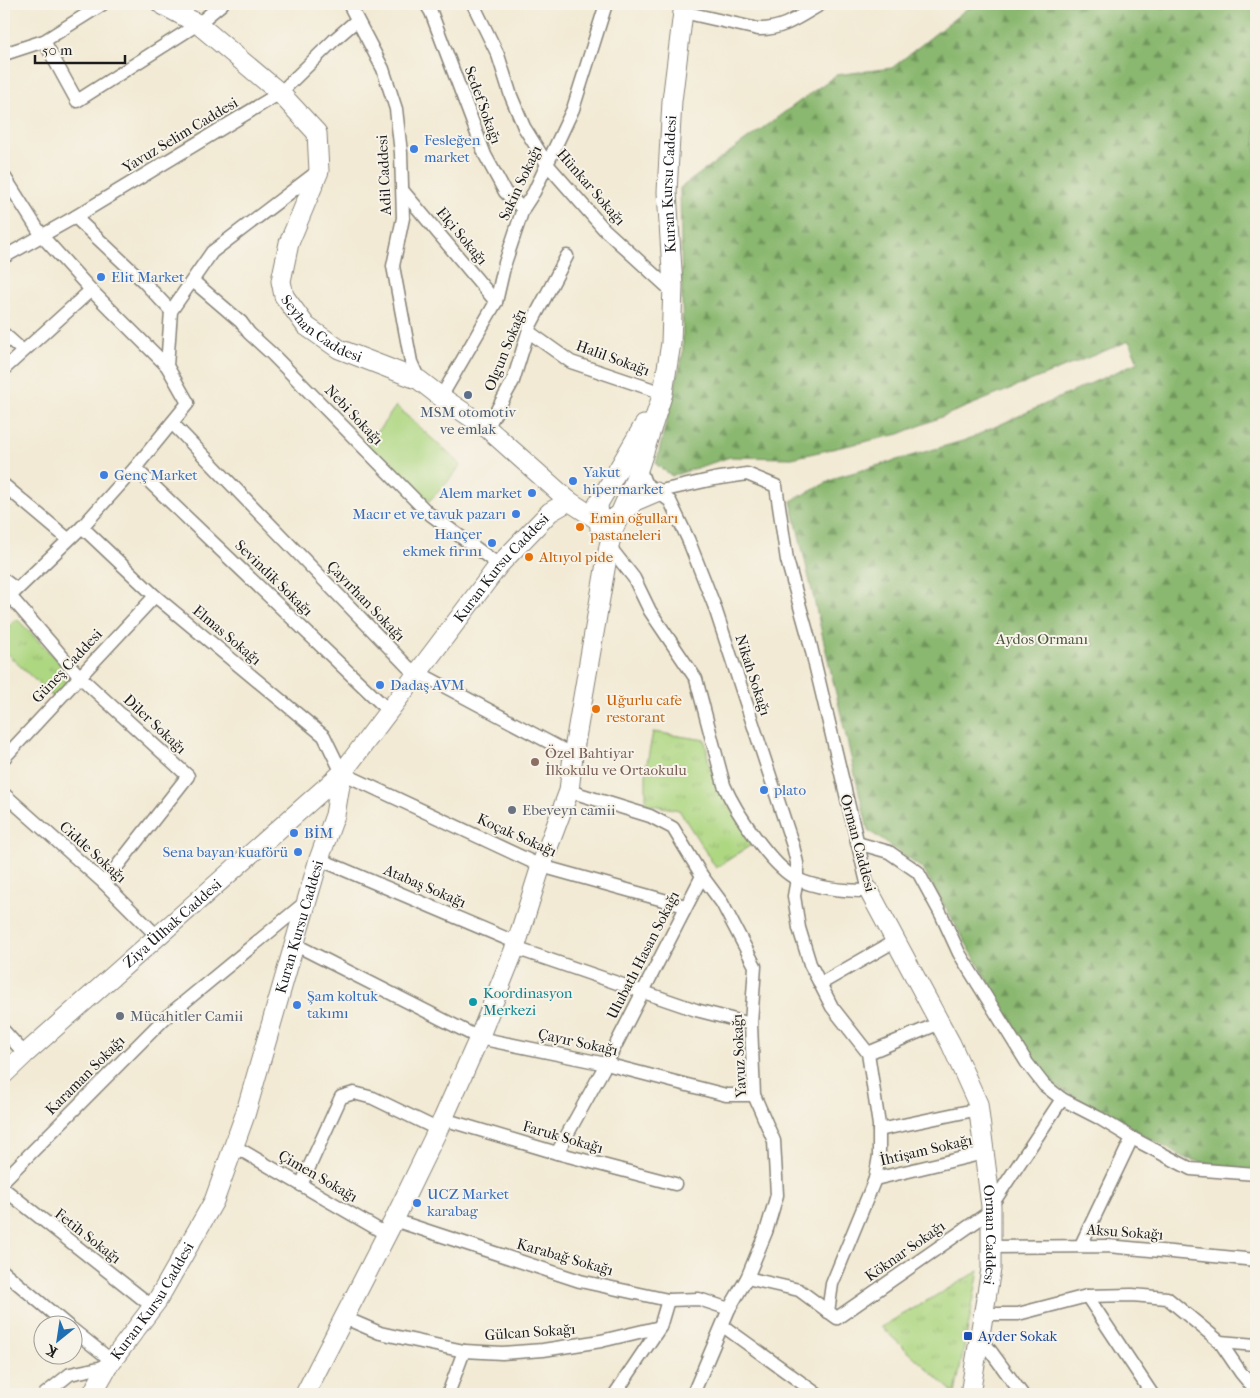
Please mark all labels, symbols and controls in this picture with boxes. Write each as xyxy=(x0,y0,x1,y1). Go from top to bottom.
scale bar xyxy=(35,32,125,64)
text: 50 m xyxy=(42,41,73,59)
street label: Sedef Sokağı xyxy=(461,64,506,147)
street label: Yavuz Selim Caddesi xyxy=(118,93,242,177)
street label: Kuran Kursu Caddesi xyxy=(658,114,680,253)
place label: Fesleğen market xyxy=(424,131,481,166)
street label: Adil Caddesi xyxy=(373,134,395,217)
street label: Sakin Sokağı xyxy=(495,142,546,224)
marker: Fesleğen market xyxy=(408,143,420,155)
street label: Hünkar Sokağı xyxy=(553,145,629,229)
street label: Elçi Sokağı xyxy=(433,203,492,269)
place label: Elit Market xyxy=(111,268,185,286)
marker: Elit Market xyxy=(95,271,107,283)
street label: Seyhan Caddesi xyxy=(277,291,365,366)
street label: Olgun Sokağı xyxy=(480,306,530,394)
street label: Halil Sokağı xyxy=(574,336,653,380)
street label: Nebi Sokağı xyxy=(321,381,387,449)
marker: MSM otomotiv ve emlak xyxy=(462,389,474,401)
place label: MSM otomotiv ve emlak xyxy=(420,403,516,438)
place label: Yakut hipermarket xyxy=(582,463,664,498)
place label: Genç Market xyxy=(114,466,198,484)
marker: Genç Market xyxy=(98,469,110,481)
marker: Yakut hipermarket xyxy=(567,475,579,487)
place label: Alem market xyxy=(438,484,523,502)
marker: Alem market xyxy=(526,487,538,499)
place label: Macır et ve tavuk pazarı xyxy=(352,505,507,523)
marker: Macır et ve tavuk pazarı xyxy=(510,508,522,520)
street label: Kuran Kursu Caddesi xyxy=(450,509,553,626)
place label: Emin oğulları pastaneleri xyxy=(589,509,679,544)
marker: Emin oğulları pastaneleri xyxy=(574,521,586,533)
place label: Hançer ekmek fırını xyxy=(403,525,483,560)
street label: Sevindik Sokağı xyxy=(231,536,317,620)
marker: Hançer ekmek fırını xyxy=(486,537,498,549)
place label: Altıyol pide xyxy=(538,548,614,566)
marker: Altıyol pide xyxy=(523,551,535,563)
street label: Çayırhan Sokağı xyxy=(323,557,409,645)
street label: Elmas Sokağı xyxy=(189,601,265,669)
street label: Güneş Caddesi xyxy=(28,625,106,707)
park label: Aydos Ormanı xyxy=(995,630,1089,648)
street label: Nikah Sokağı xyxy=(731,632,775,718)
place label: Dadaş AVM xyxy=(390,676,465,694)
marker: Dadaş AVM xyxy=(374,679,386,691)
street label: Diler Sokağı xyxy=(120,690,191,758)
place label: Uğurlu cafe restorant xyxy=(606,691,682,726)
marker: Uğurlu cafe restorant xyxy=(590,703,602,715)
place label: Özel Bahtiyar İlkokulu ve Ortaokulu xyxy=(545,744,687,779)
marker: Özel Bahtiyar İlkokulu ve Ortaokulu xyxy=(529,756,541,768)
place label: plato xyxy=(773,781,806,799)
marker: plato xyxy=(758,784,770,796)
street label: Orman Caddesi xyxy=(836,792,880,894)
place label: Ebeveyn camii xyxy=(522,801,616,819)
marker: Ebeveyn camii xyxy=(506,804,518,816)
street label: Koçak Sokağı xyxy=(474,809,560,861)
street label: Cidde Sokağı xyxy=(56,817,131,887)
place label: BİM xyxy=(304,824,334,842)
marker: BİM xyxy=(288,827,300,839)
place label: Sena bayan kuaförü xyxy=(163,843,289,861)
marker: Sena bayan kuaförü xyxy=(292,846,304,858)
street label: Kuran Kursu Caddesi xyxy=(272,858,327,996)
street label: Atabaş Sokağı xyxy=(380,860,469,912)
street label: Ziya Ülhak Caddesi xyxy=(120,875,226,972)
street label: Ulubatlı Hasan Sokağı xyxy=(603,887,683,1022)
place label: Koordinasyon Merkezi xyxy=(483,984,573,1019)
place label: Şam koltuk takımı xyxy=(307,987,378,1022)
marker: Koordinasyon Merkezi xyxy=(467,996,479,1008)
marker: Şam koltuk takımı xyxy=(291,999,303,1011)
place label: Mücahitler Camii xyxy=(130,1007,244,1025)
marker: Mücahitler Camii xyxy=(114,1010,126,1022)
street label: Yavuz Sokağı xyxy=(728,1013,750,1099)
street label: Çayır Sokağı xyxy=(536,1025,620,1059)
street label: Karaman Sokağı xyxy=(42,1031,129,1118)
street label: Faruk Sokağı xyxy=(521,1117,606,1157)
street label: İhtişam Sokağı xyxy=(878,1130,975,1169)
street label: Çimen Sokağı xyxy=(275,1146,361,1206)
street label: Orman Caddesi xyxy=(979,1184,1000,1287)
place label: UCZ Market karabag xyxy=(427,1185,510,1220)
marker: UCZ Market karabag xyxy=(411,1197,423,1209)
street label: Fetih Sokağı xyxy=(51,1205,125,1268)
street label: Köknar Sokağı xyxy=(862,1217,949,1285)
street label: Aksu Sokağı xyxy=(1085,1220,1165,1244)
street label: Karabağ Sokağı xyxy=(515,1235,616,1280)
street label: Kuran Kursu Caddesi xyxy=(107,1238,198,1364)
north arrow xyxy=(32,1316,82,1366)
street label: Gülcan Sokağı xyxy=(484,1320,577,1344)
place label: Ayder Sokak xyxy=(977,1327,1058,1345)
marker: Ayder Sokak xyxy=(962,1330,974,1342)
text: K xyxy=(42,1341,60,1361)

